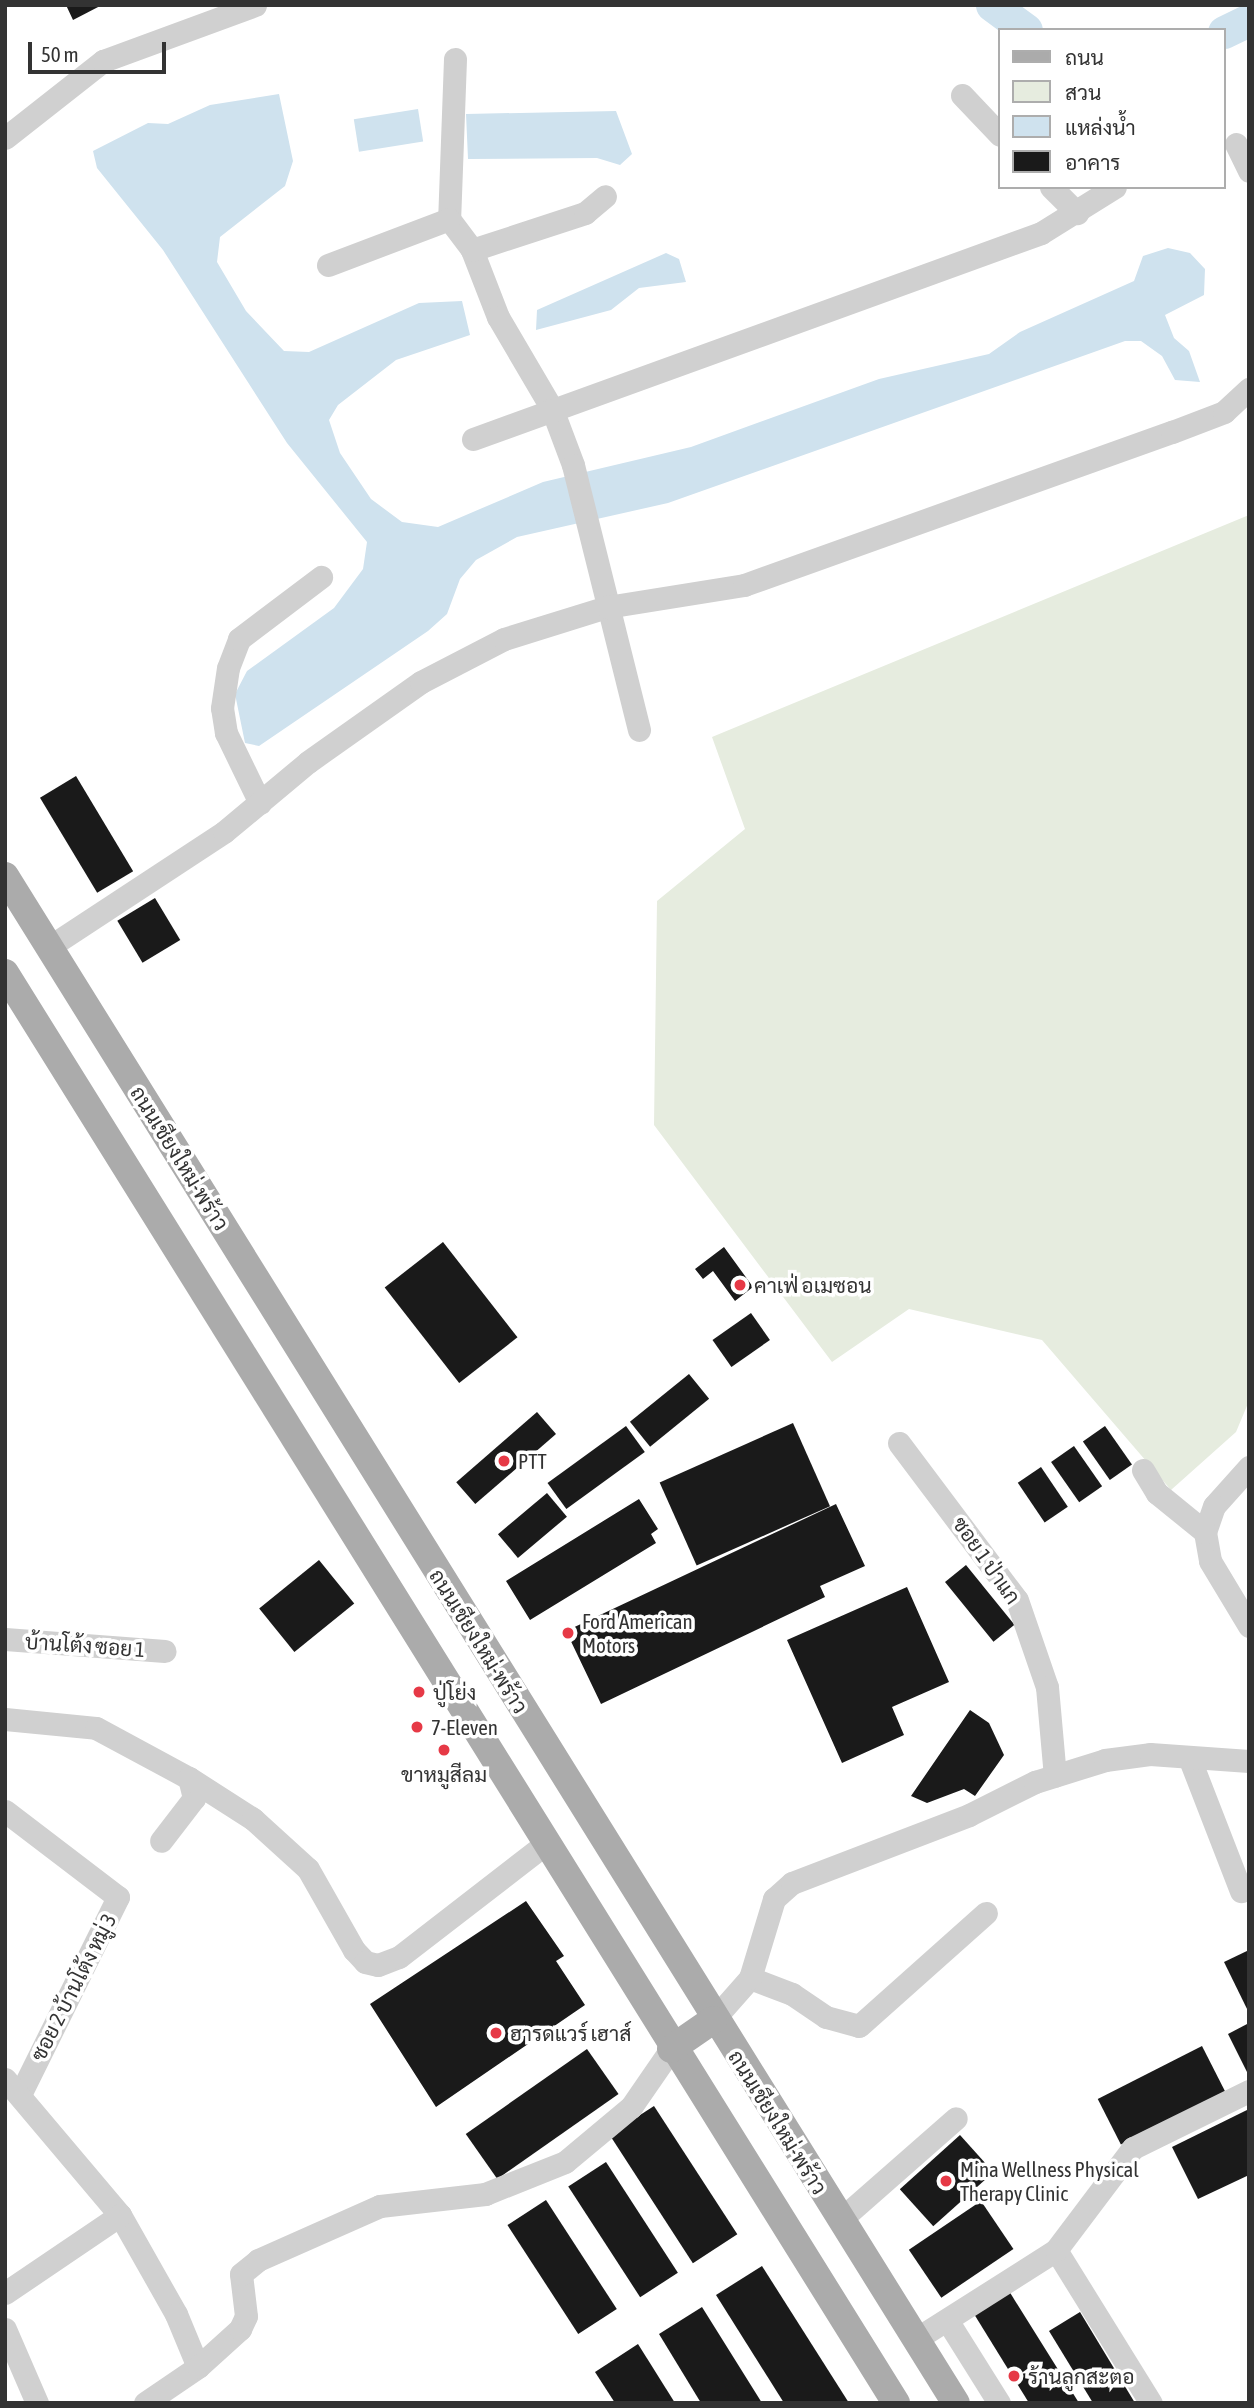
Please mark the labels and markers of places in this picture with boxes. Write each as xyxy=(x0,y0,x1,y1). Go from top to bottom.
place label: คาเฟ่ อเมซอน xyxy=(754,1272,872,1298)
marker: คาเฟ่ อเมซอน xyxy=(732,1277,748,1293)
place label: PTT xyxy=(518,1448,547,1474)
marker: PTT xyxy=(496,1453,512,1469)
place label: Ford American Motors xyxy=(582,1608,693,1658)
marker: Ford American Motors xyxy=(560,1625,576,1641)
place label: ปู่โย่ง xyxy=(433,1679,476,1705)
marker: ปู่โย่ง xyxy=(411,1684,427,1700)
place label: 7-Eleven xyxy=(431,1714,498,1740)
marker: 7-Eleven xyxy=(409,1719,425,1735)
marker: ขาหมูสีลม xyxy=(436,1742,452,1758)
place label: ขาหมูสีลม xyxy=(401,1761,487,1787)
place label: ฮารดแวร์ เฮาส์ xyxy=(510,2020,631,2046)
marker: ฮารดแวร์ เฮาส์ xyxy=(488,2025,504,2041)
place label: Mina Wellness Physical Therapy Clinic xyxy=(960,2156,1139,2206)
marker: Mina Wellness Physical Therapy Clinic xyxy=(938,2173,954,2189)
place label: ร้านลูกสะตอ xyxy=(1028,2363,1134,2389)
marker: ร้านลูกสะตอ xyxy=(1006,2368,1022,2384)

